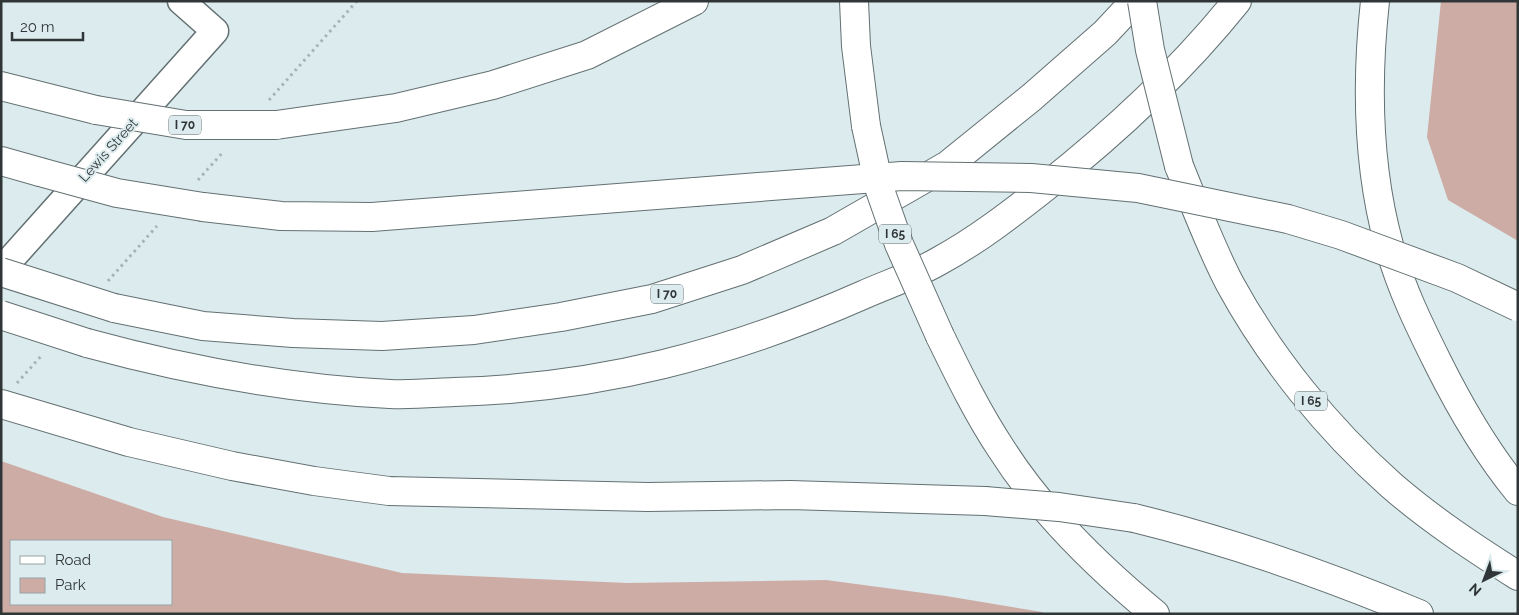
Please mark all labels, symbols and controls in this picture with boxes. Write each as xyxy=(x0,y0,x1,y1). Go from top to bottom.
scale bar xyxy=(12,10,84,42)
text: 20 m xyxy=(20,18,55,36)
street label: Lewis Street xyxy=(75,115,141,185)
road number: I 70 xyxy=(169,116,201,134)
road number: I 65 xyxy=(879,224,911,243)
road number: I 70 xyxy=(651,284,683,304)
road number: I 65 xyxy=(1295,392,1327,411)
legend xyxy=(10,540,172,605)
text: Road xyxy=(55,551,91,569)
north arrow xyxy=(1459,555,1509,605)
text: Park xyxy=(55,576,86,594)
text: N xyxy=(1466,580,1485,599)

